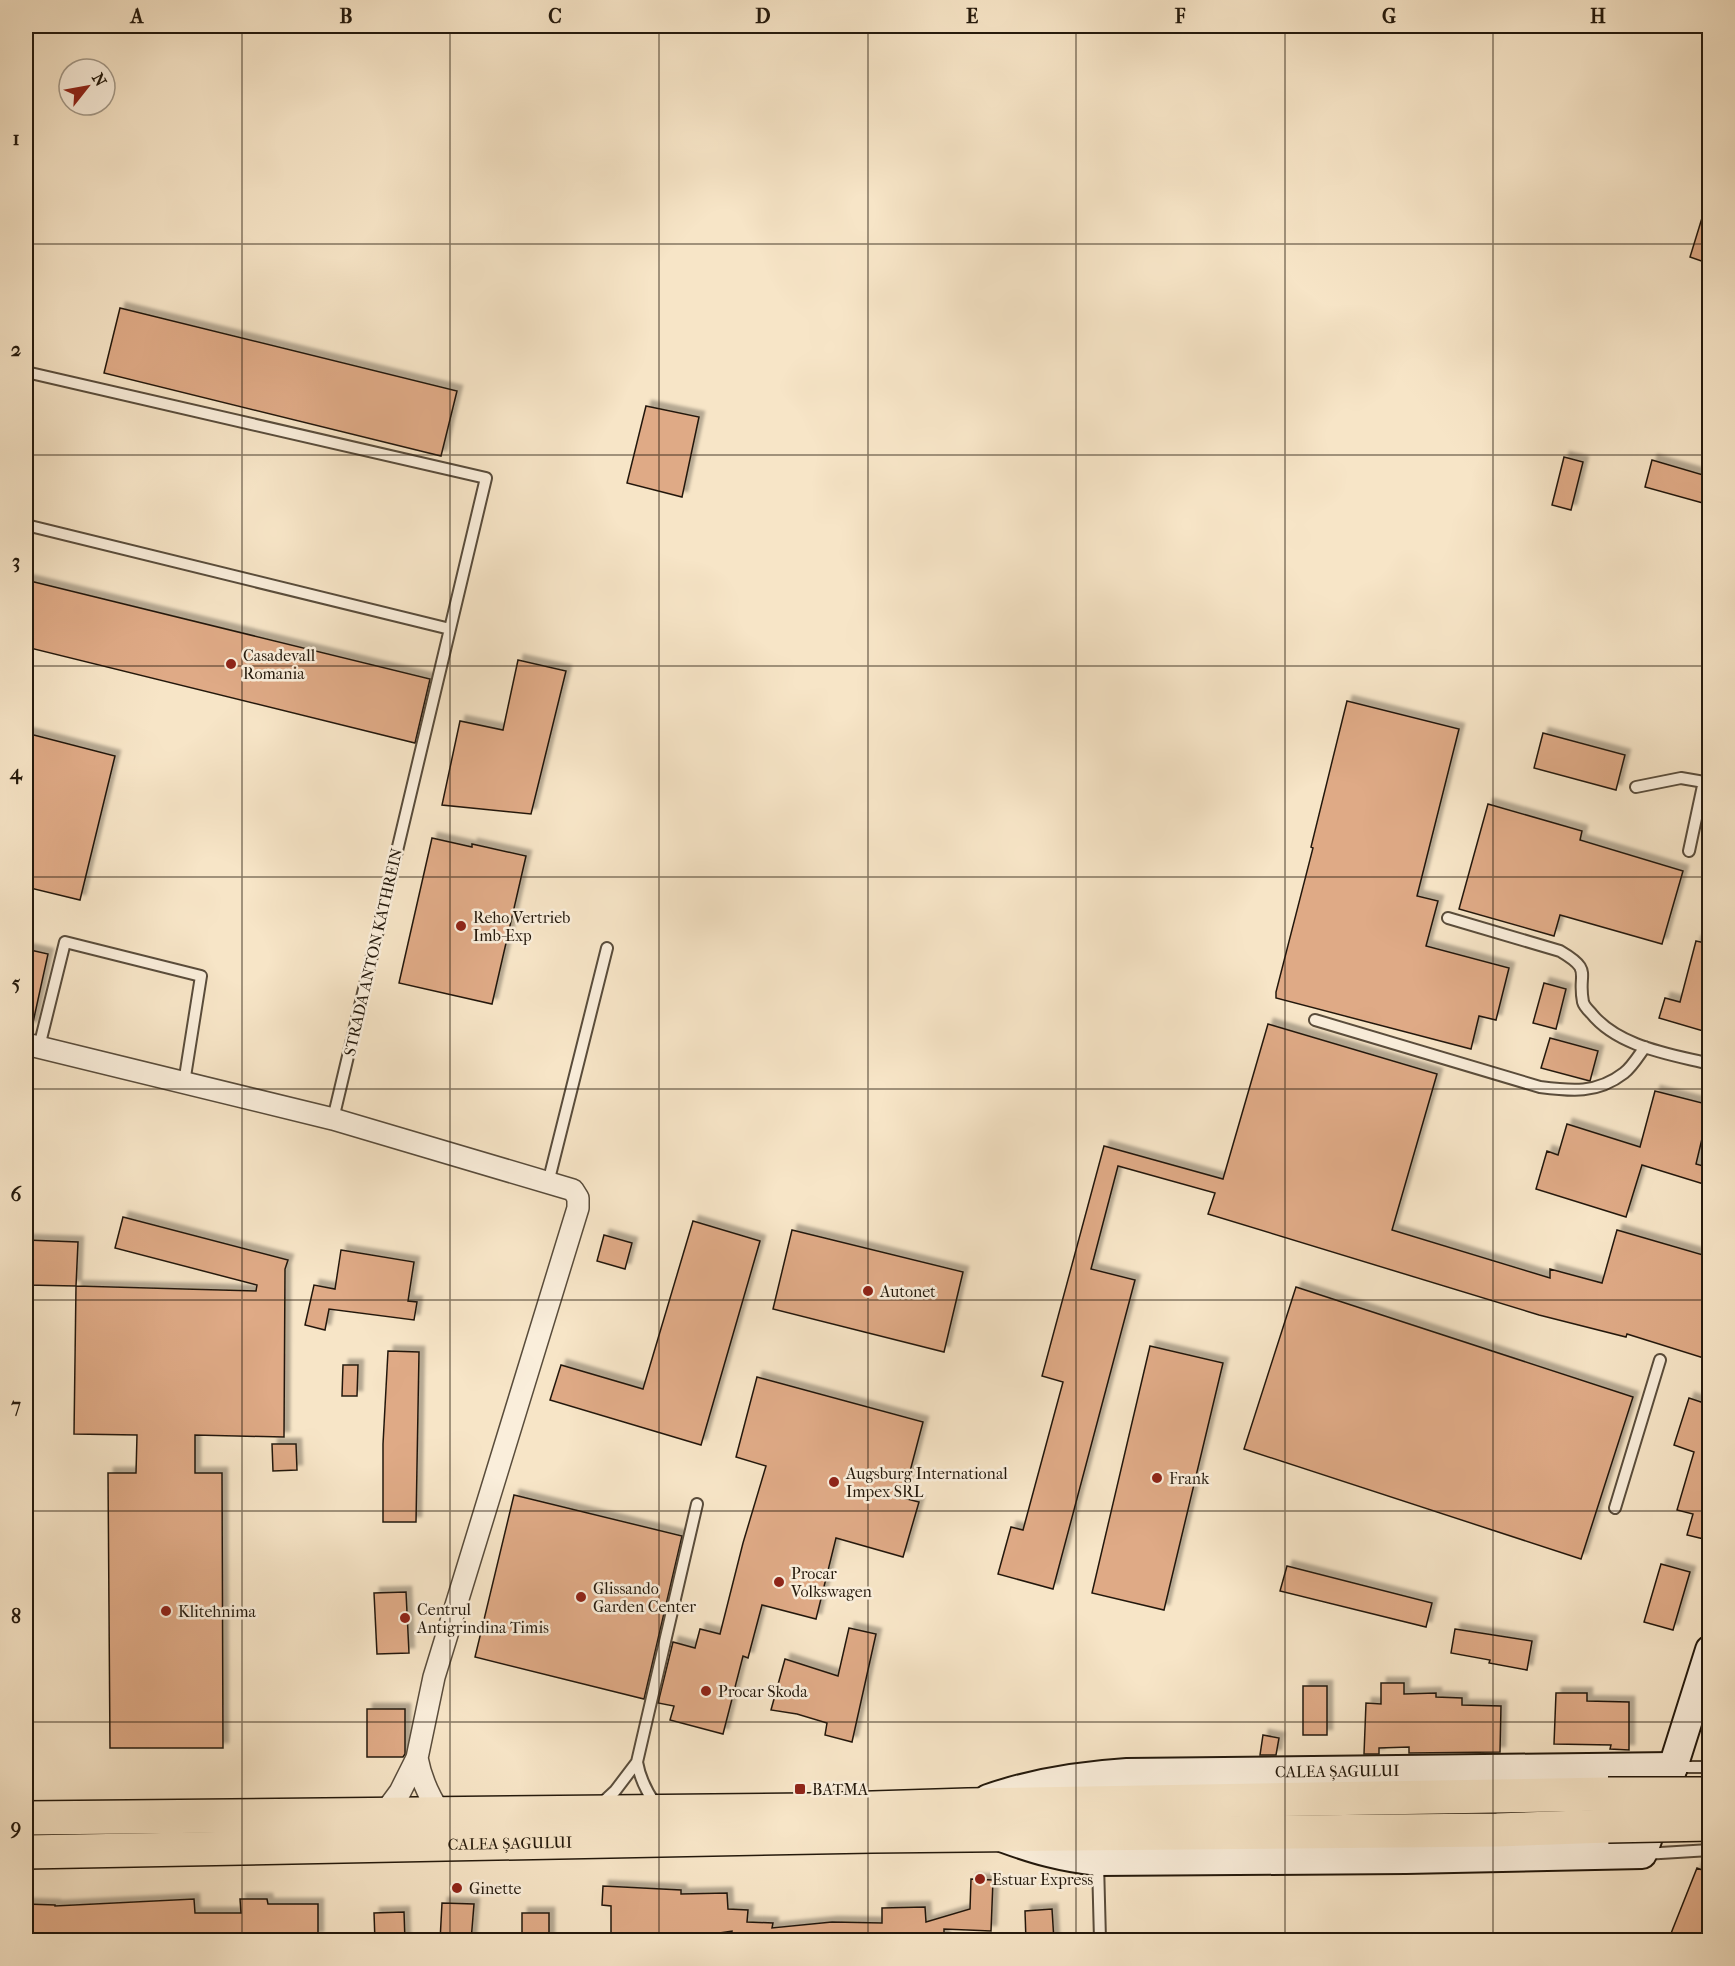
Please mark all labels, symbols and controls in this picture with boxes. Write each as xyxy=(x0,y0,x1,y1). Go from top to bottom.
text: A xyxy=(129,5,145,28)
text: B xyxy=(339,5,353,28)
text: C xyxy=(548,5,562,28)
text: D xyxy=(755,5,771,28)
text: E xyxy=(966,5,978,28)
text: F xyxy=(1174,5,1186,28)
text: G xyxy=(1382,5,1396,28)
text: H xyxy=(1590,5,1606,28)
north arrow xyxy=(57,57,117,117)
text: N xyxy=(88,69,111,90)
text: 1 xyxy=(12,127,20,150)
text: 2 xyxy=(11,338,21,361)
text: 3 xyxy=(12,550,20,573)
place label: Casadevall Romania xyxy=(243,646,316,683)
marker: Casadevall Romania xyxy=(224,657,238,671)
text: 4 xyxy=(9,761,23,785)
street label: STRADA ANTON KATHREIN xyxy=(340,846,406,1058)
place label: Reho Vertrieb Imb-Exp xyxy=(473,908,570,945)
marker: Reho Vertrieb Imb-Exp xyxy=(454,919,468,933)
text: 5 xyxy=(12,972,21,995)
text: 6 xyxy=(11,1183,23,1206)
place label: Autonet xyxy=(879,1282,936,1301)
marker: Autonet xyxy=(861,1284,875,1298)
text: 7 xyxy=(10,1394,21,1417)
place label: Augsburg International Impex SRL xyxy=(845,1464,1008,1501)
place label: Frank xyxy=(1169,1469,1210,1488)
marker: Frank xyxy=(1150,1471,1164,1485)
marker: Augsburg International Impex SRL xyxy=(827,1475,841,1489)
place label: Procar Volkswagen xyxy=(790,1564,873,1601)
marker: Procar Volkswagen xyxy=(772,1575,786,1589)
place label: Glissando Garden Center xyxy=(593,1579,696,1616)
marker: Glissando Garden Center xyxy=(574,1590,588,1604)
place label: Centrul Antigrindina Timis xyxy=(416,1600,549,1637)
place label: Klitehnima xyxy=(178,1602,257,1621)
marker: Klitehnima xyxy=(159,1604,173,1618)
text: 8 xyxy=(11,1605,21,1628)
marker: Centrul Antigrindina Timis xyxy=(398,1611,412,1625)
place label: Procar Skoda xyxy=(718,1682,808,1701)
marker: Procar Skoda xyxy=(699,1684,713,1698)
street label: CALEA ȘAGULUI xyxy=(1275,1761,1399,1781)
place label: BATMA xyxy=(812,1780,869,1799)
marker: BATMA xyxy=(793,1782,807,1796)
text: 9 xyxy=(10,1816,21,1839)
street label: CALEA ȘAGULUI xyxy=(448,1832,572,1854)
place label: Estuar Express xyxy=(992,1870,1093,1889)
marker: Estuar Express xyxy=(973,1872,987,1886)
place label: Ginette xyxy=(469,1879,522,1898)
marker: Ginette xyxy=(450,1881,464,1895)

